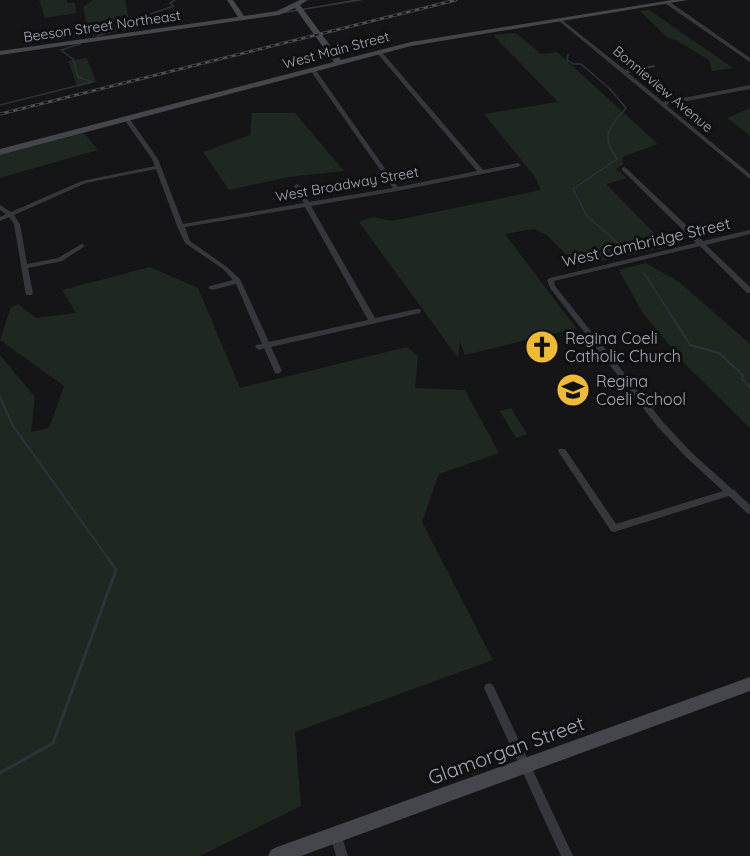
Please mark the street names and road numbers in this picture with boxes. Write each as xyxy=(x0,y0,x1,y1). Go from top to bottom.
street label: Beeson Street Northeast xyxy=(22,6,182,46)
street label: West Main Street xyxy=(281,27,392,73)
street label: Bonnieview Avenue xyxy=(609,42,717,136)
street label: West Broadway Street xyxy=(274,162,420,205)
street label: West Cambridge Street xyxy=(560,213,732,271)
street label: Glamorgan Street xyxy=(424,710,588,790)

